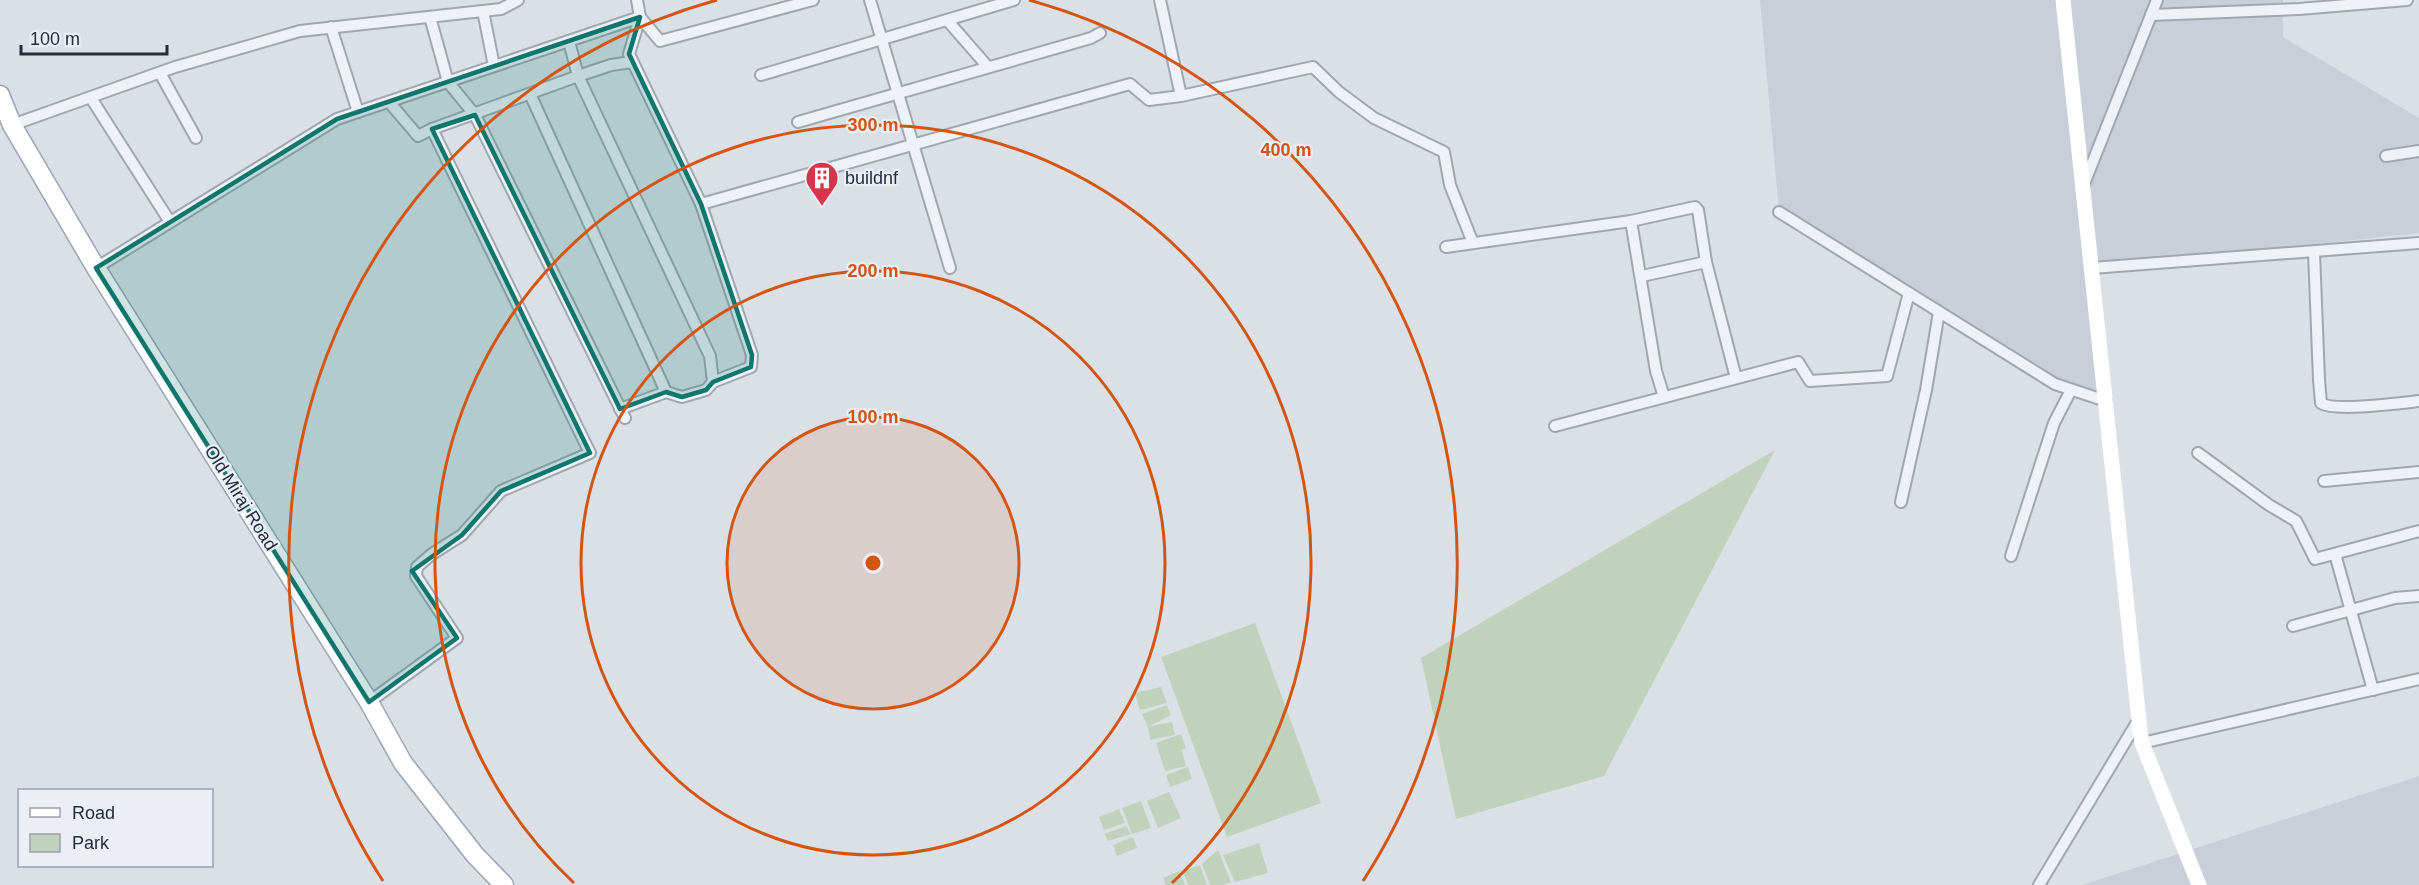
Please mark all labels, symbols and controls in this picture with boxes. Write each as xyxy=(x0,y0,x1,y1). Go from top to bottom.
scale bar xyxy=(21,18,166,56)
text: 100 m xyxy=(30,29,80,49)
text: 300 m xyxy=(847,115,899,135)
text: 400 m xyxy=(1260,140,1312,160)
building icon: buildnf xyxy=(804,160,840,207)
place label: buildnf xyxy=(845,168,899,188)
text: 200 m xyxy=(847,261,899,281)
text: 100 m xyxy=(847,407,899,427)
street label: Old Miraj Road xyxy=(201,442,281,554)
centre of rings xyxy=(863,553,883,573)
legend xyxy=(18,789,213,867)
text: Road xyxy=(72,803,115,823)
text: Park xyxy=(72,833,110,853)

